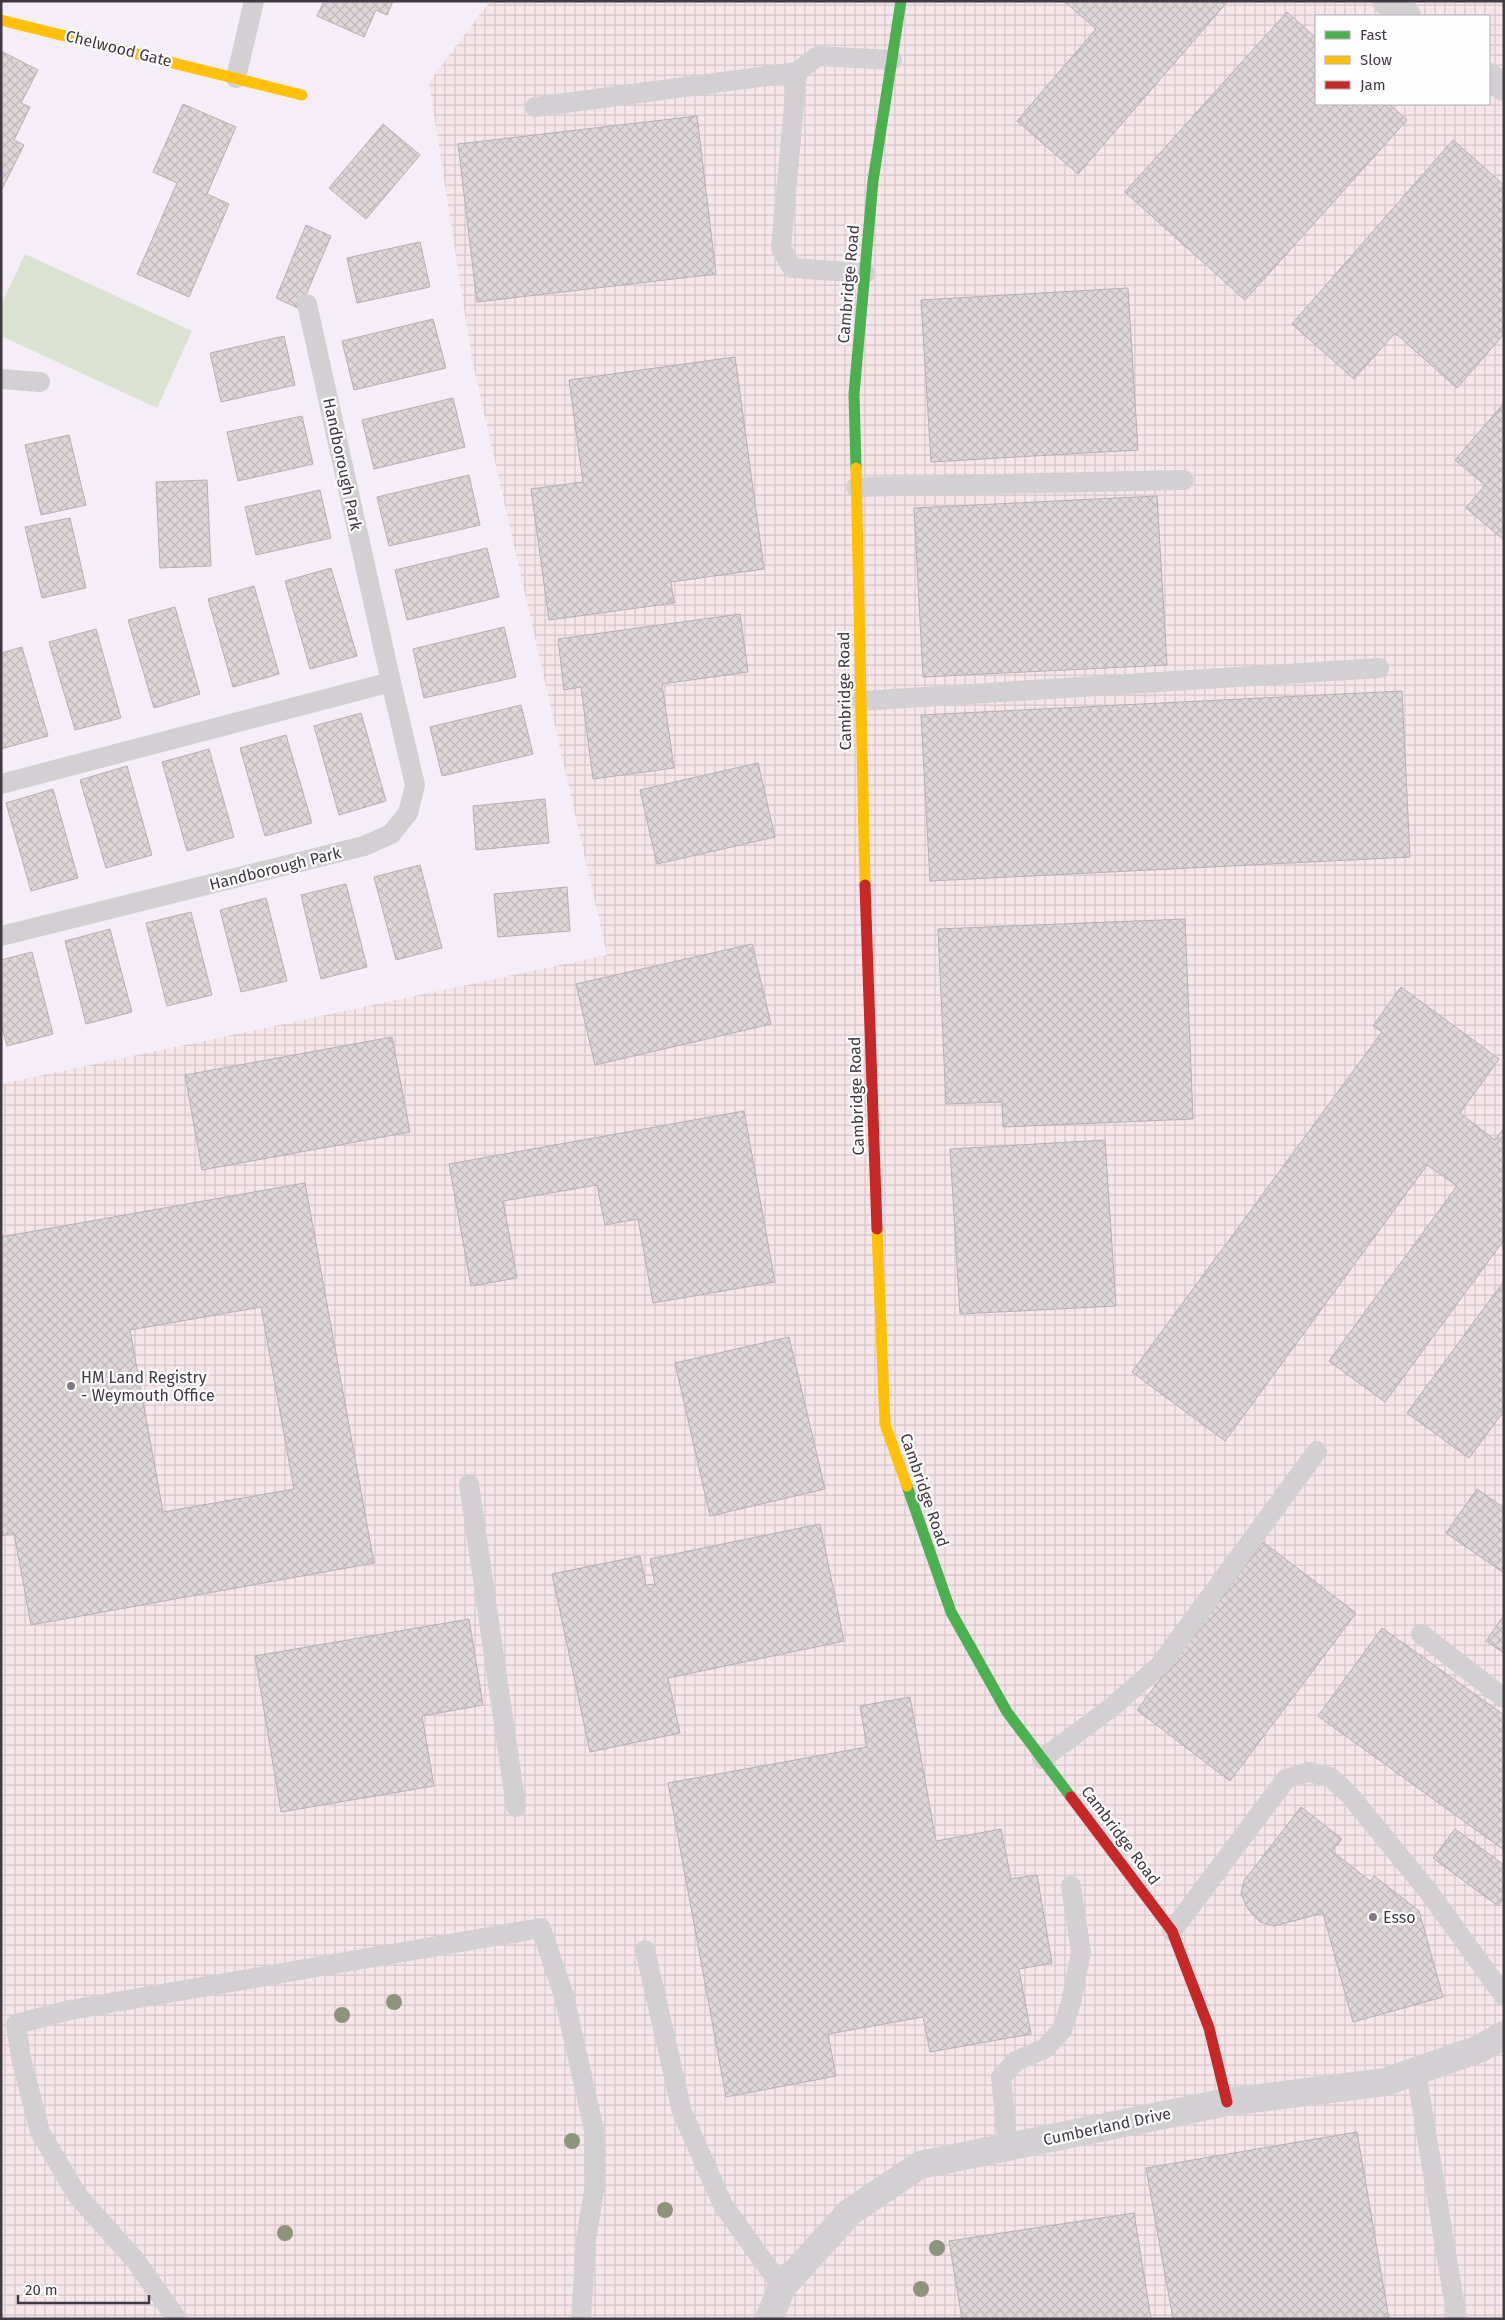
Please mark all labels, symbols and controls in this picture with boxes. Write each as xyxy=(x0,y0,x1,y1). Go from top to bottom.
legend xyxy=(1315,15,1490,105)
street label: Chelwood Gate xyxy=(64,26,174,71)
text: Fast xyxy=(1360,26,1387,44)
text: Slow xyxy=(1360,51,1392,69)
text: Jam xyxy=(1360,76,1386,94)
street label: Cambridge Road xyxy=(834,224,863,344)
street label: Handborough Park xyxy=(319,396,366,533)
street label: Cambridge Road xyxy=(834,631,855,751)
street label: Handborough Park xyxy=(207,843,344,894)
street label: Cambridge Road xyxy=(845,1036,868,1156)
place label: HM Land Registry - Weymouth Office xyxy=(81,1368,215,1405)
marker: HM Land Registry - Weymouth Office xyxy=(65,1380,77,1392)
street label: Cambridge Road xyxy=(896,1431,953,1549)
street label: Cambridge Road xyxy=(1077,1782,1164,1888)
place label: Esso xyxy=(1383,1908,1416,1927)
marker: Esso xyxy=(1367,1911,1379,1923)
street label: Cumberland Drive xyxy=(1041,2104,1173,2149)
scale bar xyxy=(18,2272,149,2304)
text: 20 m xyxy=(25,2281,58,2299)

